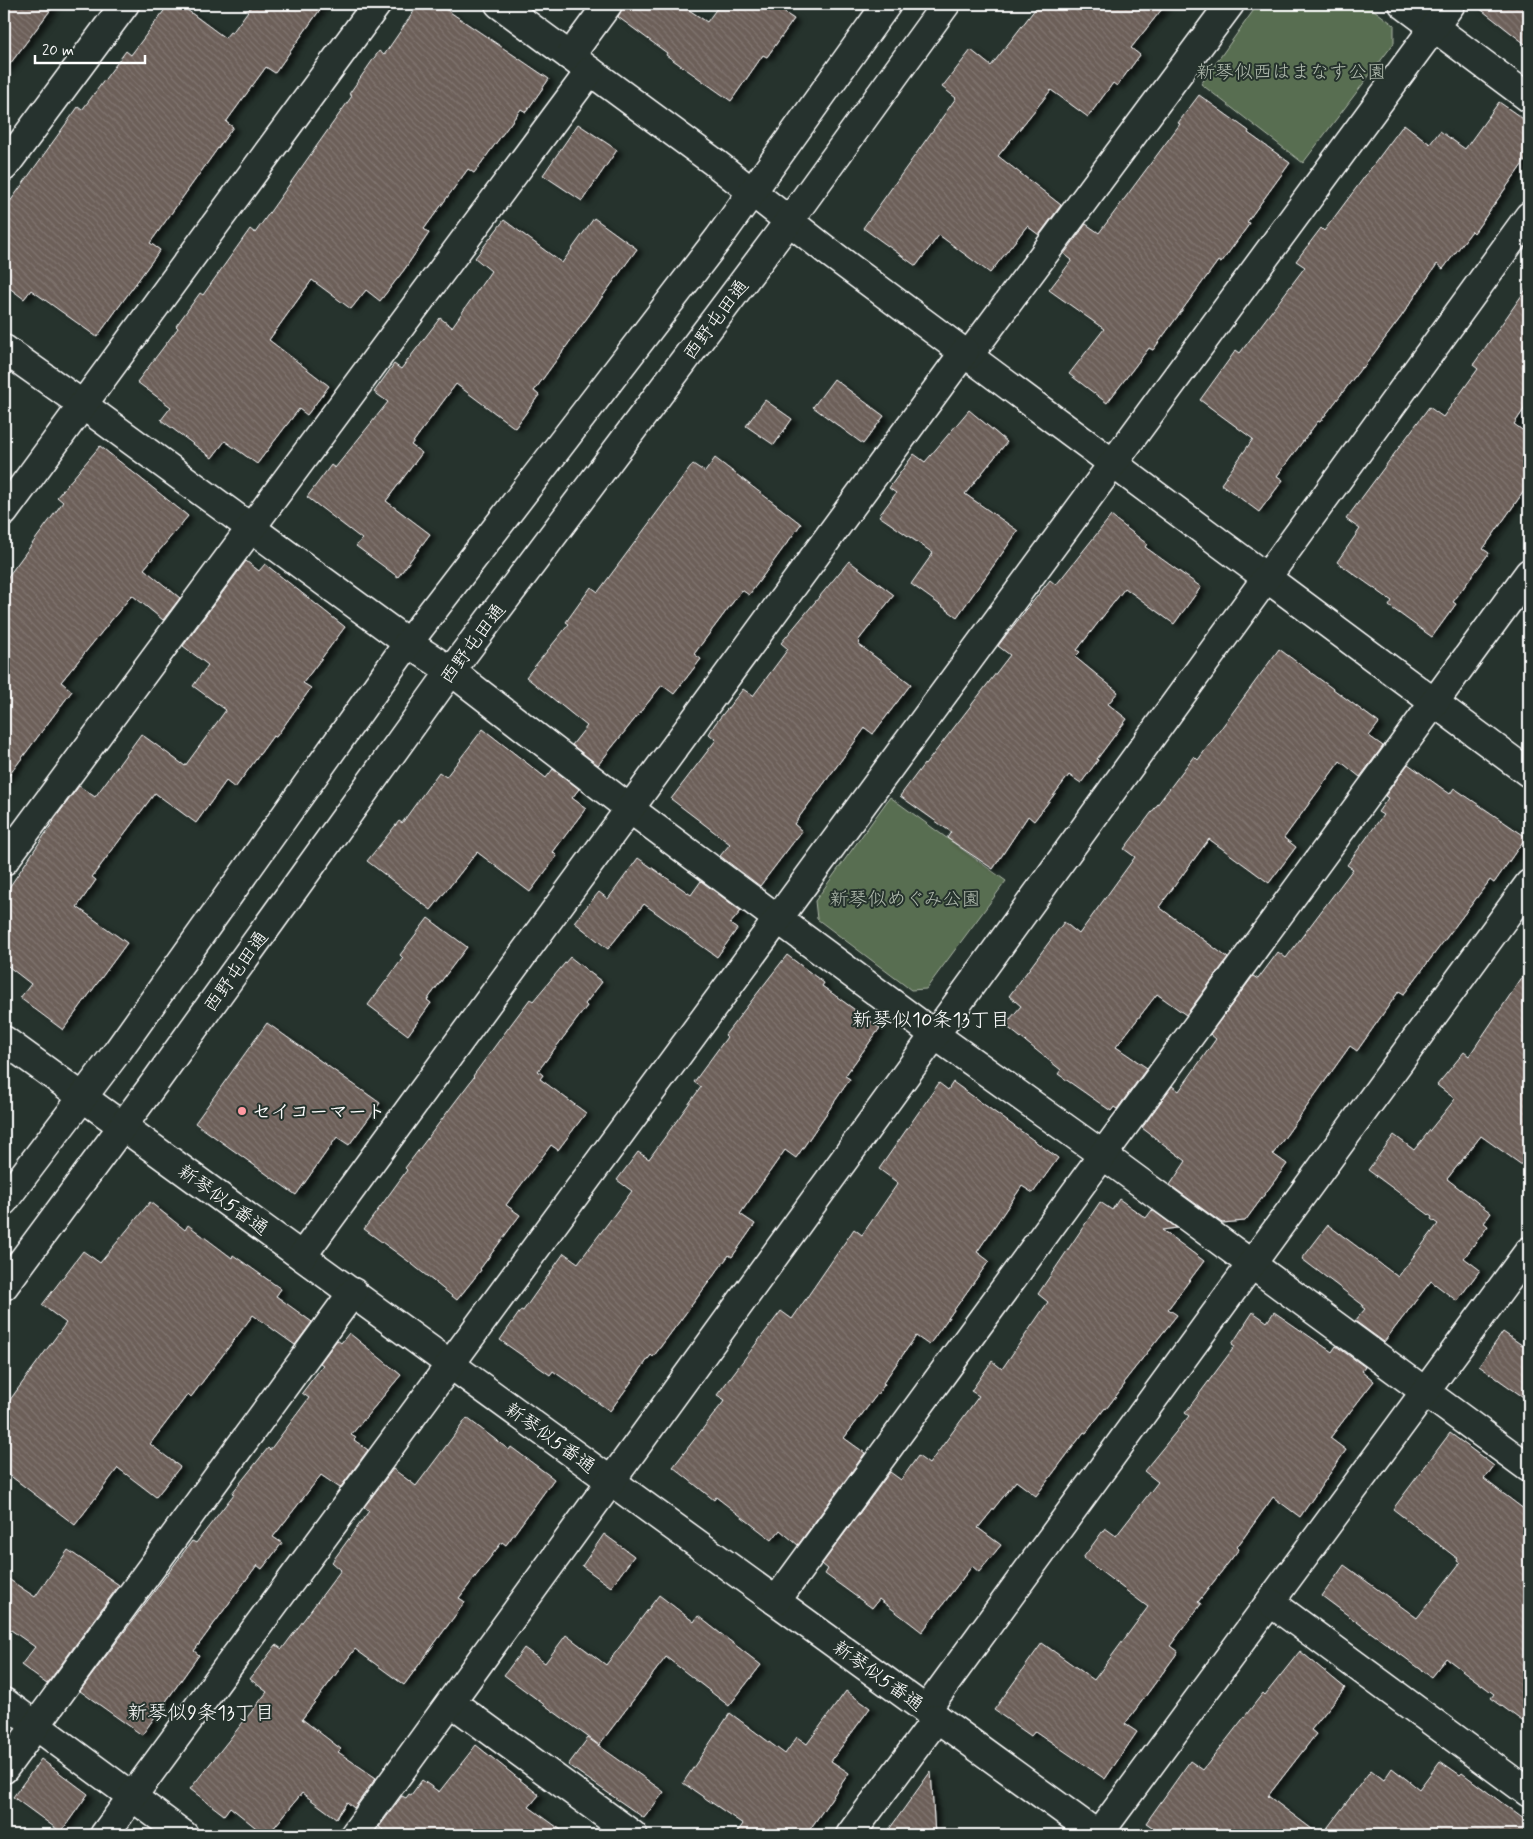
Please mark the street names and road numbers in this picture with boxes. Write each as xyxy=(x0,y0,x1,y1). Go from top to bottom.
street label: 西野屯田通 xyxy=(678,274,755,365)
street label: 西野屯田通 xyxy=(435,598,512,689)
street label: 西野屯田通 xyxy=(198,926,274,1018)
street label: 新琴似5番通 xyxy=(173,1159,274,1242)
street label: 新琴似5番通 xyxy=(500,1397,601,1480)
street label: 新琴似5番通 xyxy=(828,1635,929,1718)

